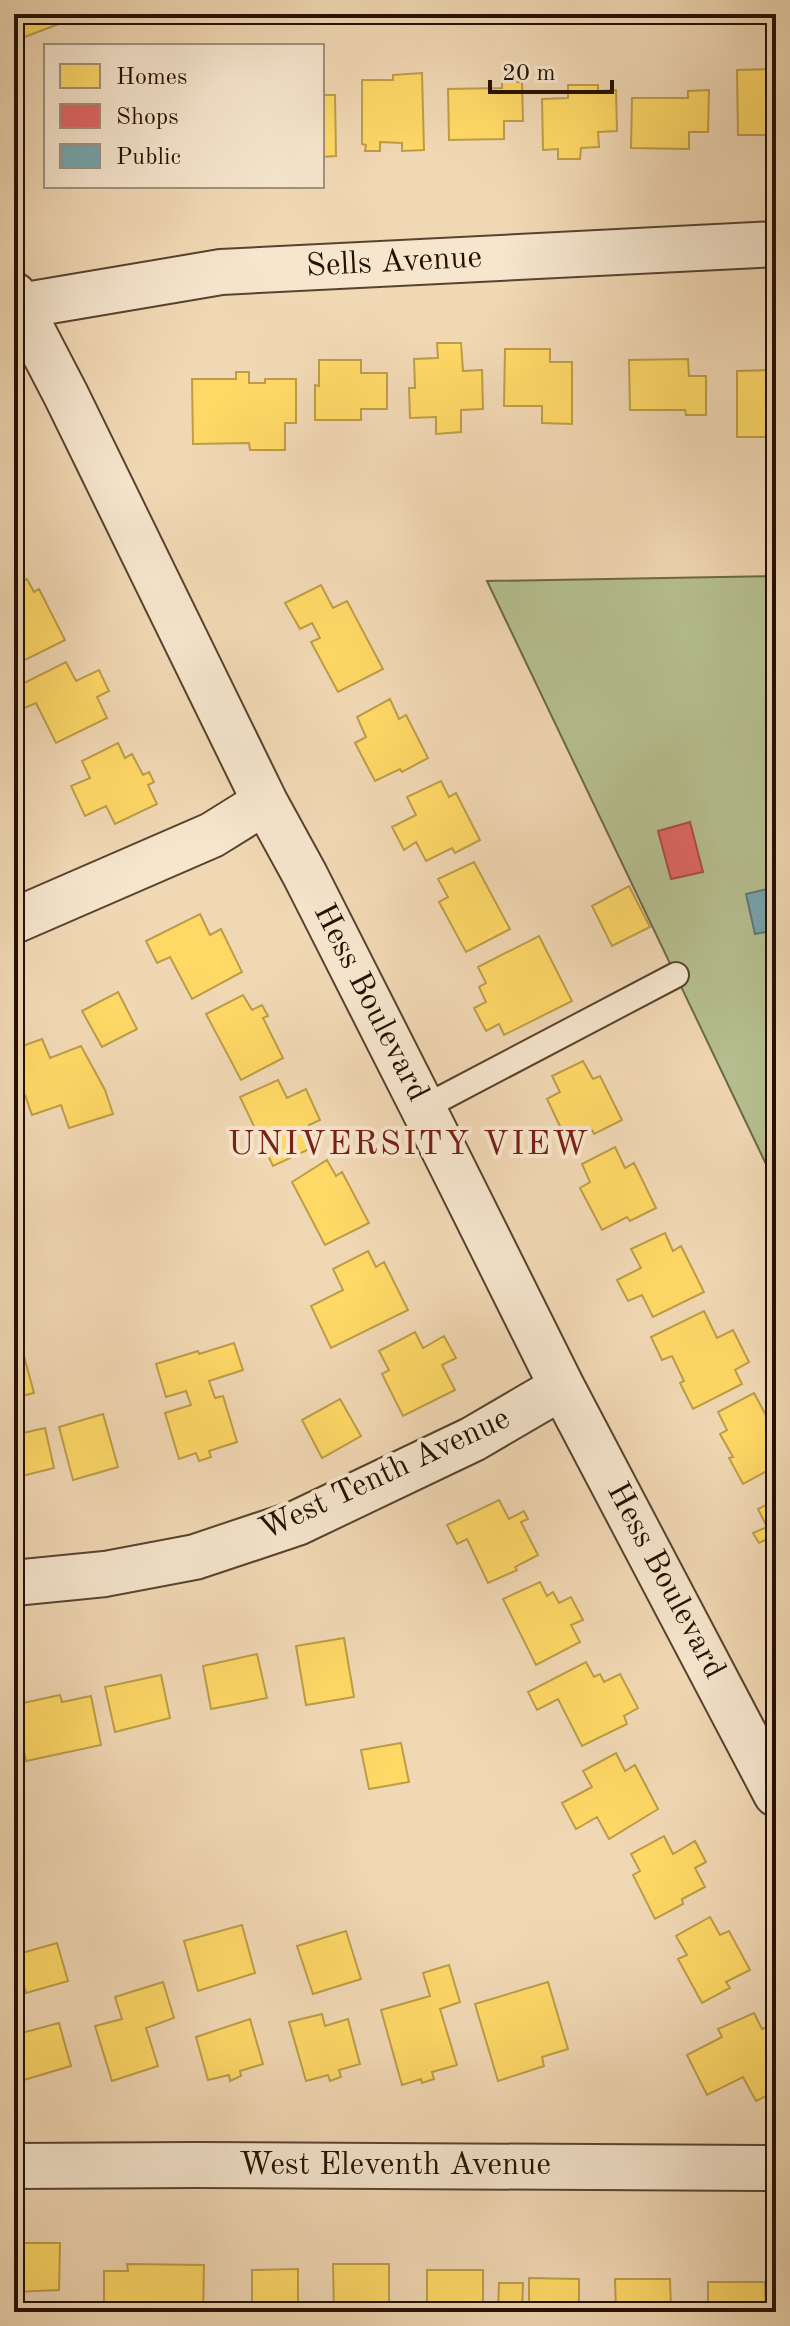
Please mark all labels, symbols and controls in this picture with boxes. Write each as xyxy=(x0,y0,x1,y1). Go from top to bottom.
legend xyxy=(44,44,324,188)
scale bar xyxy=(490,44,612,94)
text: 20 m xyxy=(502,62,556,86)
text: Homes xyxy=(116,66,187,90)
text: Shops xyxy=(116,106,179,130)
text: Public xyxy=(116,146,181,170)
street label: Sells Avenue xyxy=(305,242,483,284)
street label: Hess Boulevard xyxy=(307,899,433,1107)
district label: UNIVERSITY VIEW xyxy=(228,1128,590,1162)
street label: West Tenth Avenue xyxy=(255,1403,515,1547)
street label: Hess Boulevard xyxy=(600,1478,730,1684)
street label: West Eleventh Avenue xyxy=(239,2150,551,2182)

